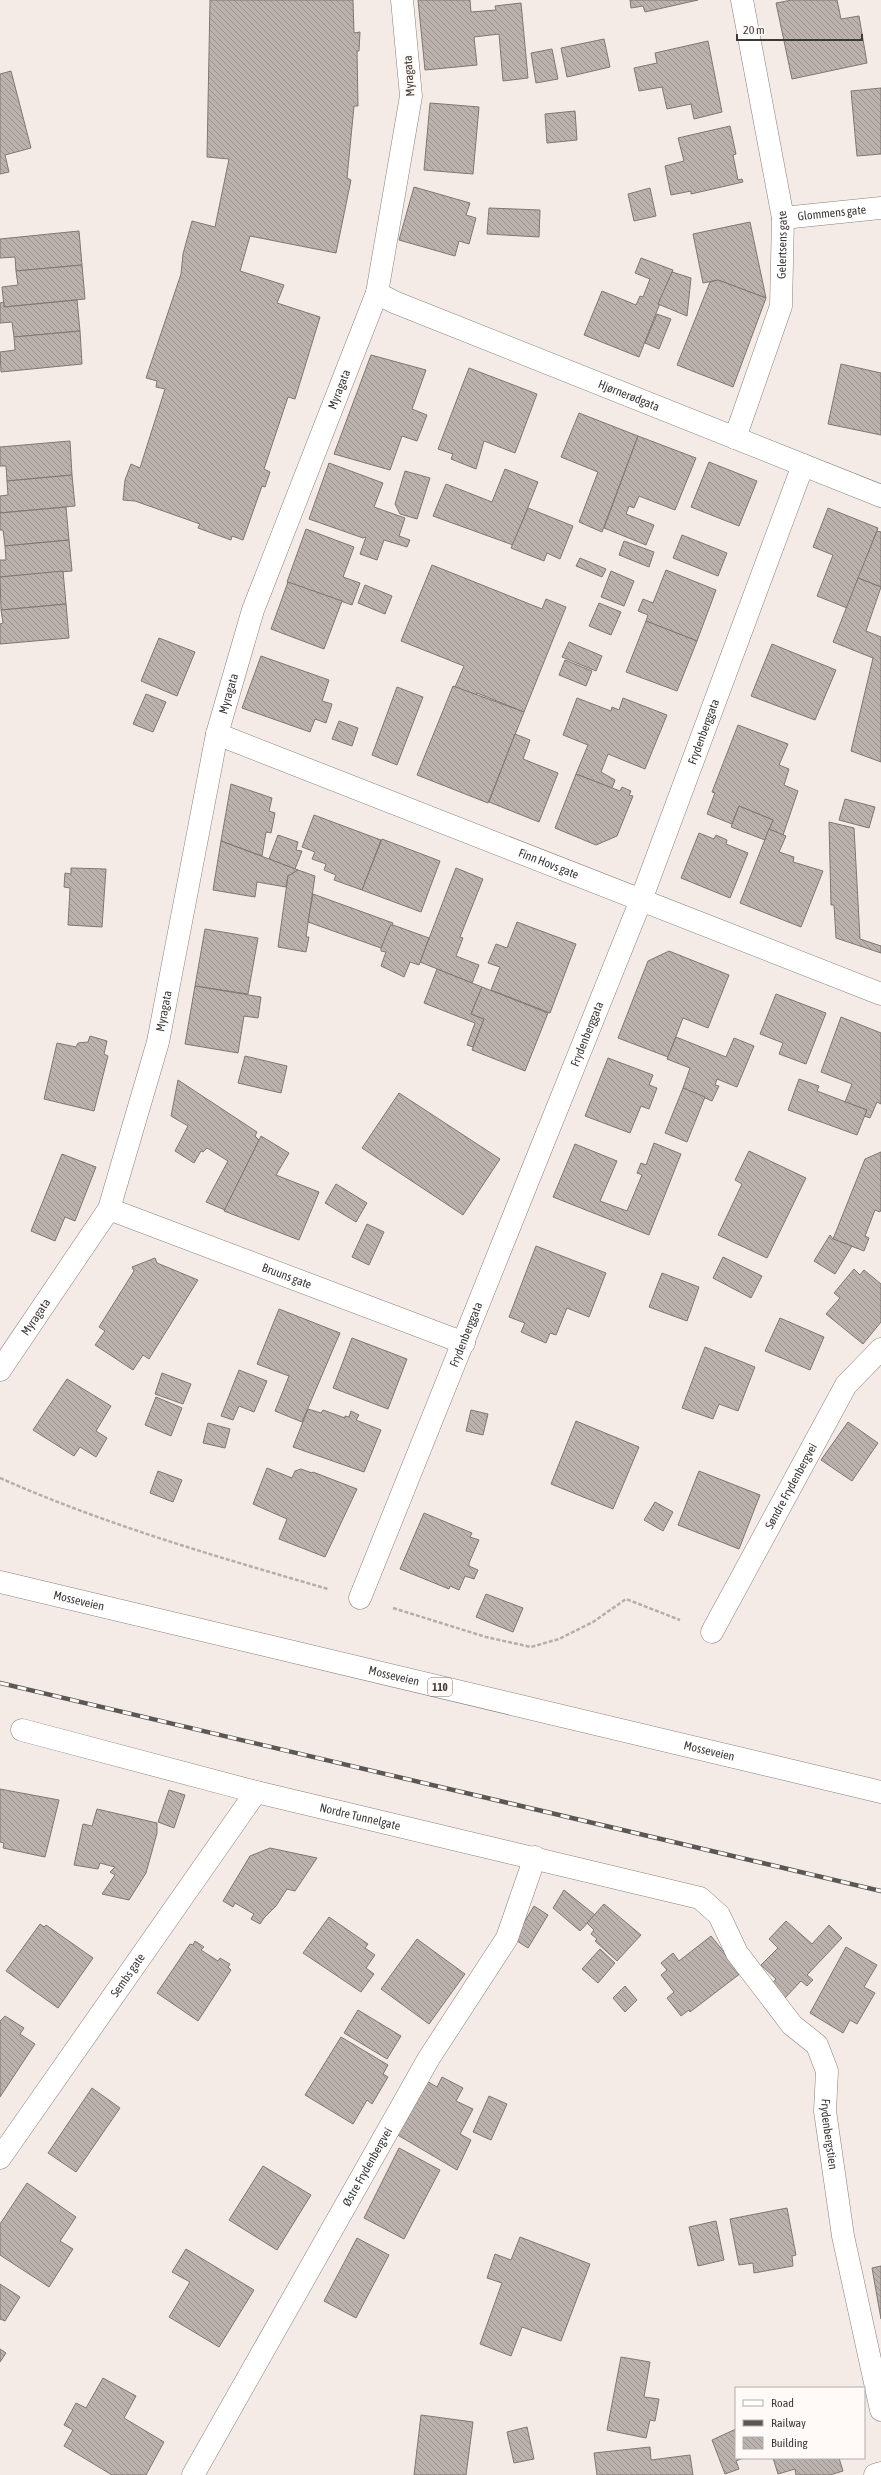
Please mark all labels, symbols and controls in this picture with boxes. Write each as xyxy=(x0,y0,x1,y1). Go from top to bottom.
scale bar xyxy=(737,16,862,42)
text: 20 m xyxy=(743,23,765,37)
street label: Myragata xyxy=(401,55,417,97)
street label: Glommens gate xyxy=(797,203,867,223)
street label: Gelertsens gate xyxy=(775,210,790,279)
street label: Myragata xyxy=(325,368,353,411)
street label: Hjørnerødgata xyxy=(596,377,661,414)
street label: Myragata xyxy=(216,672,241,716)
street label: Frydenberggata xyxy=(685,697,722,766)
street label: Finn Hovs gate xyxy=(516,846,581,882)
street label: Myragata xyxy=(153,989,175,1033)
street label: Frydenberggata xyxy=(568,999,606,1069)
street label: Bruuns gate xyxy=(260,1260,314,1292)
street label: Myragata xyxy=(18,1296,53,1338)
street label: Frydenberggata xyxy=(447,1300,485,1369)
street label: Søndre Frydenbergvei xyxy=(762,1441,820,1531)
street label: Mosseveien xyxy=(52,1588,106,1614)
street label: Mosseveien xyxy=(367,1663,421,1689)
road number: 110 xyxy=(428,1678,452,1696)
street label: Mosseveien xyxy=(682,1738,736,1764)
street label: Nordre Tunnelgate xyxy=(318,1800,402,1833)
street label: Sembs gate xyxy=(108,1951,148,2000)
street label: Frydenbergstien xyxy=(818,2098,840,2170)
street label: Østre Frydenbergvei xyxy=(340,2125,395,2209)
legend xyxy=(735,2387,865,2459)
text: Road xyxy=(771,2396,794,2410)
text: Railway xyxy=(771,2416,806,2430)
text: Building xyxy=(771,2436,809,2450)

